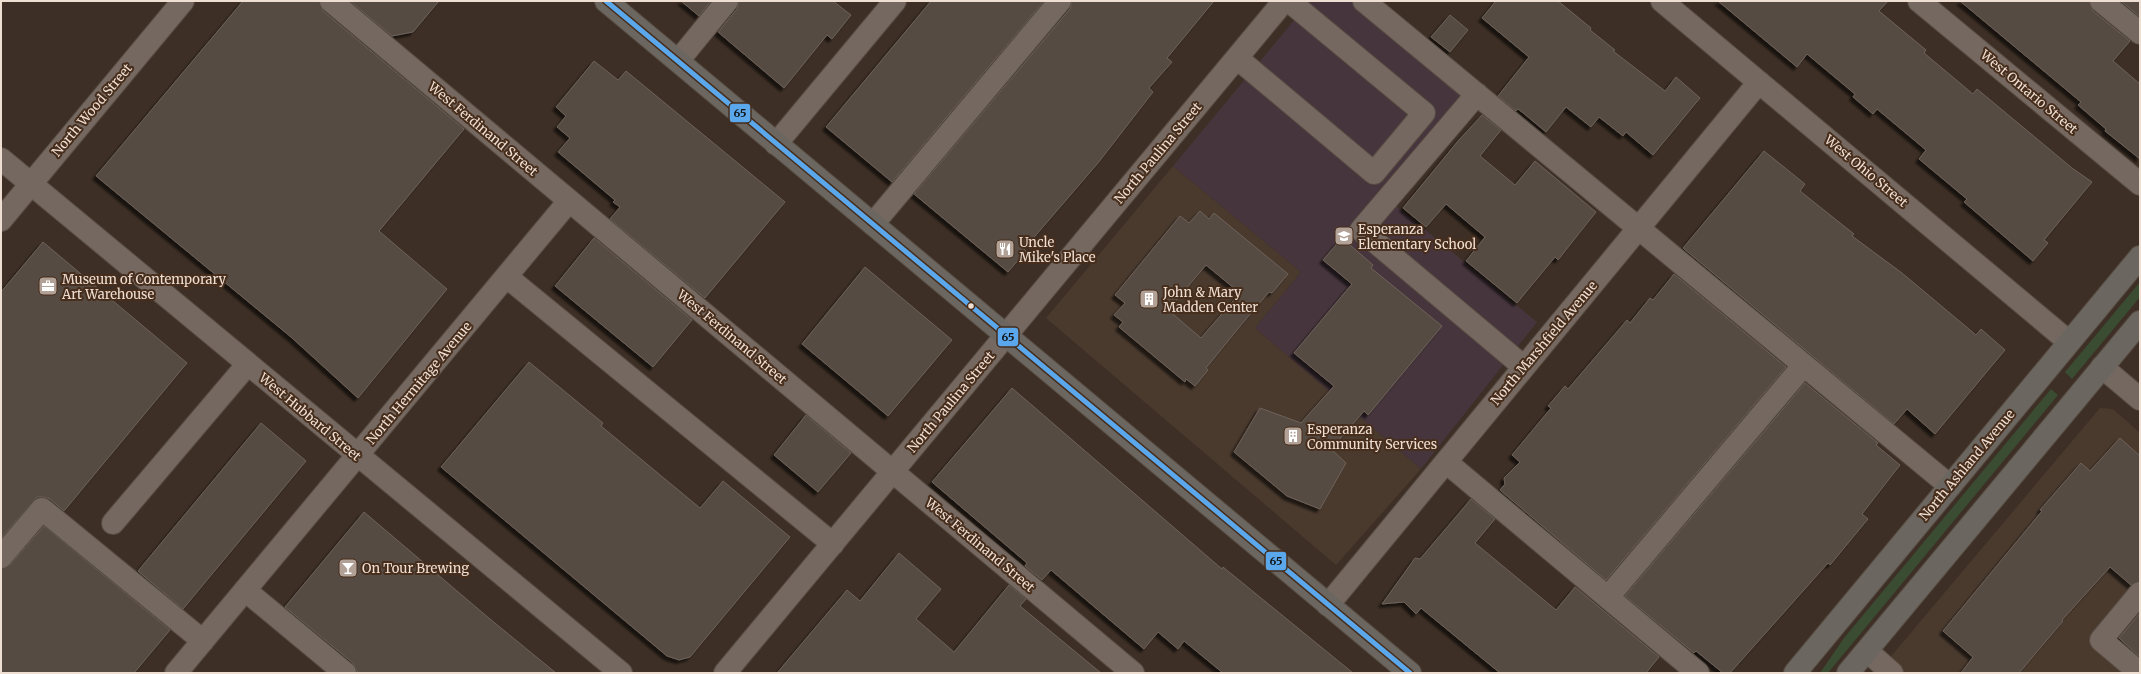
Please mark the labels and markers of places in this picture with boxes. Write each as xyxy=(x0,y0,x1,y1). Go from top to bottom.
place label: Esperanza Elementary School xyxy=(1358,221,1476,253)
school or university icon: Esperanza Elementary School xyxy=(1333,225,1355,247)
place label: Uncle Mike's Place xyxy=(1019,234,1096,266)
restaurant icon: Uncle Mike's Place xyxy=(994,238,1016,260)
place label: Museum of Contemporary Art Warehouse xyxy=(61,271,227,303)
office icon: Museum of Contemporary Art Warehouse xyxy=(37,275,59,297)
place label: John & Mary Madden Center xyxy=(1162,284,1258,316)
building icon: John & Mary Madden Center xyxy=(1138,288,1160,310)
unlabelled marker xyxy=(966,301,976,311)
place label: Esperanza Community Services xyxy=(1307,421,1437,453)
building icon: Esperanza Community Services xyxy=(1282,425,1304,447)
bar icon: On Tour Brewing xyxy=(337,557,359,579)
place label: On Tour Brewing xyxy=(362,560,469,577)

